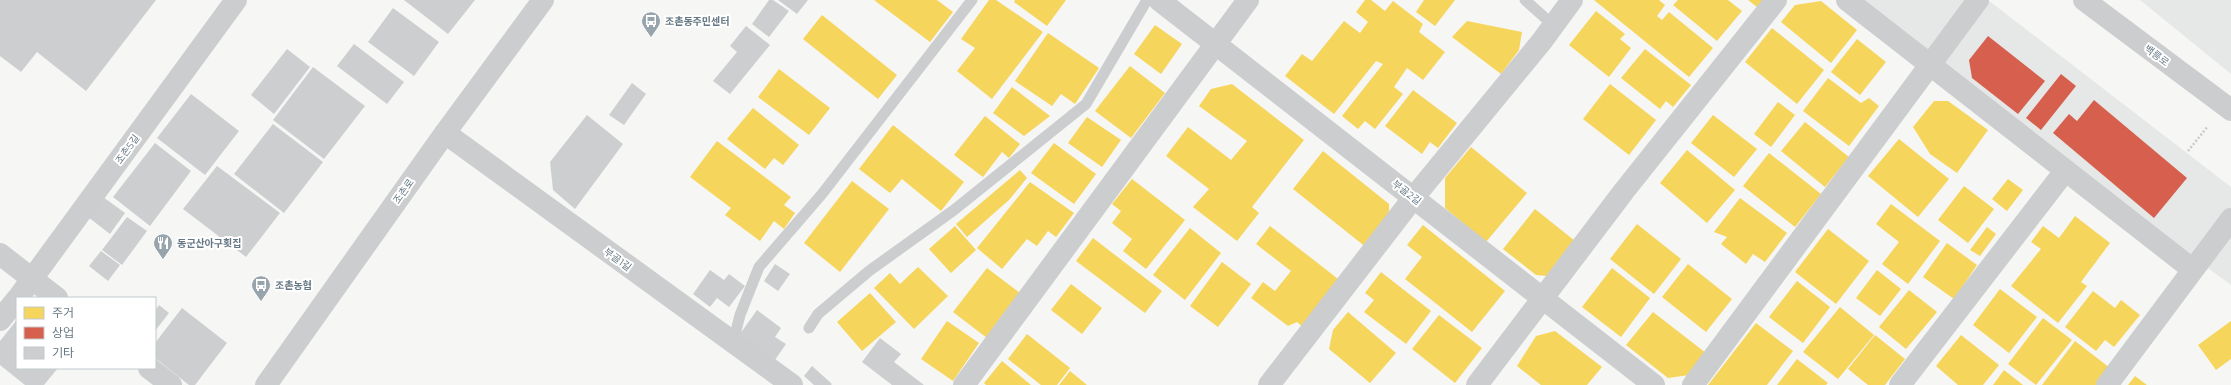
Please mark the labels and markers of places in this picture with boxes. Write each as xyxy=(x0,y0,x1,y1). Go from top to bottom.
bus stop icon: 조촌동주민센터 xyxy=(640,10,662,38)
place label: 조촌동주민센터 xyxy=(665,15,729,28)
restaurant icon: 동군산아구횟집 xyxy=(152,232,174,260)
place label: 동군산아구횟집 xyxy=(177,237,241,250)
bus stop icon: 조촌농협 xyxy=(250,274,272,302)
place label: 조촌농협 xyxy=(275,279,312,292)

